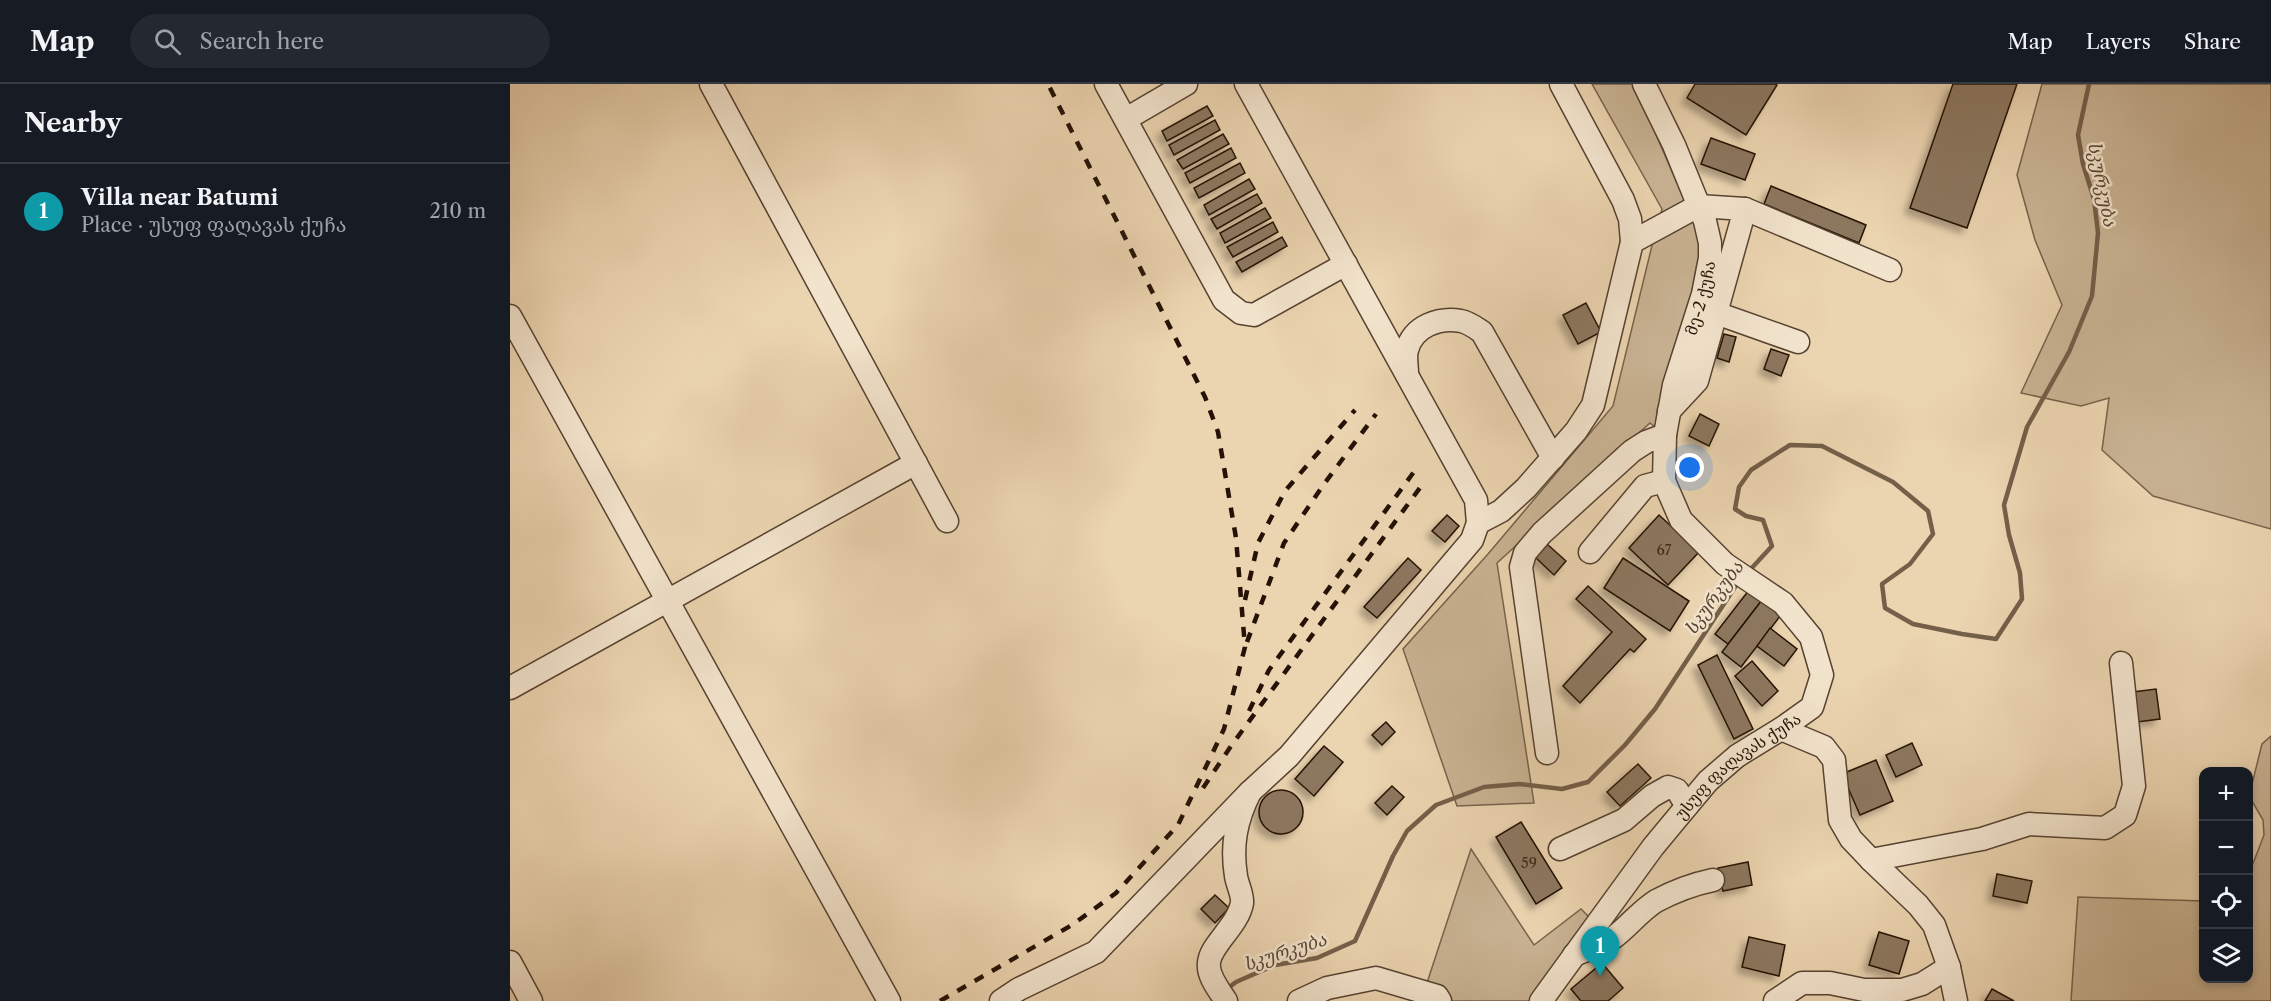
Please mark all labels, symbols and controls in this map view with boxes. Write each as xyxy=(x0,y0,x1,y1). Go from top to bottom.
search box xyxy=(130,14,550,68)
text: Map xyxy=(30,24,94,58)
icon: search xyxy=(151,25,184,58)
text: Search here xyxy=(199,28,324,55)
text: Map xyxy=(2008,29,2053,54)
text: Layers xyxy=(2086,29,2151,54)
text: Share xyxy=(2184,29,2241,54)
text: Nearby xyxy=(24,107,122,139)
water label: სკურკუბა xyxy=(2083,140,2121,229)
text: Villa near Batumi xyxy=(81,184,278,211)
text: 1 xyxy=(39,199,48,223)
text: 210 m xyxy=(429,199,486,223)
text: Place · უსუფ ფაღავას ქუჩა xyxy=(81,213,346,237)
street label: მე-2 ქუჩა xyxy=(1681,259,1719,338)
your location xyxy=(1675,453,1704,482)
house number: 67 xyxy=(1657,541,1672,559)
water label: სკურკუბა xyxy=(1680,557,1748,639)
street label: უსუფ ფაღავას ქუჩა xyxy=(1670,708,1805,823)
map controls xyxy=(2199,767,2253,983)
button: + xyxy=(2199,767,2253,821)
button: − xyxy=(2199,821,2253,875)
house number: 59 xyxy=(1521,854,1537,872)
button: locate xyxy=(2199,875,2253,929)
pin: 1 xyxy=(1580,926,1620,976)
water label: სკურკუბა xyxy=(1241,928,1329,976)
button: layers xyxy=(2199,929,2253,983)

